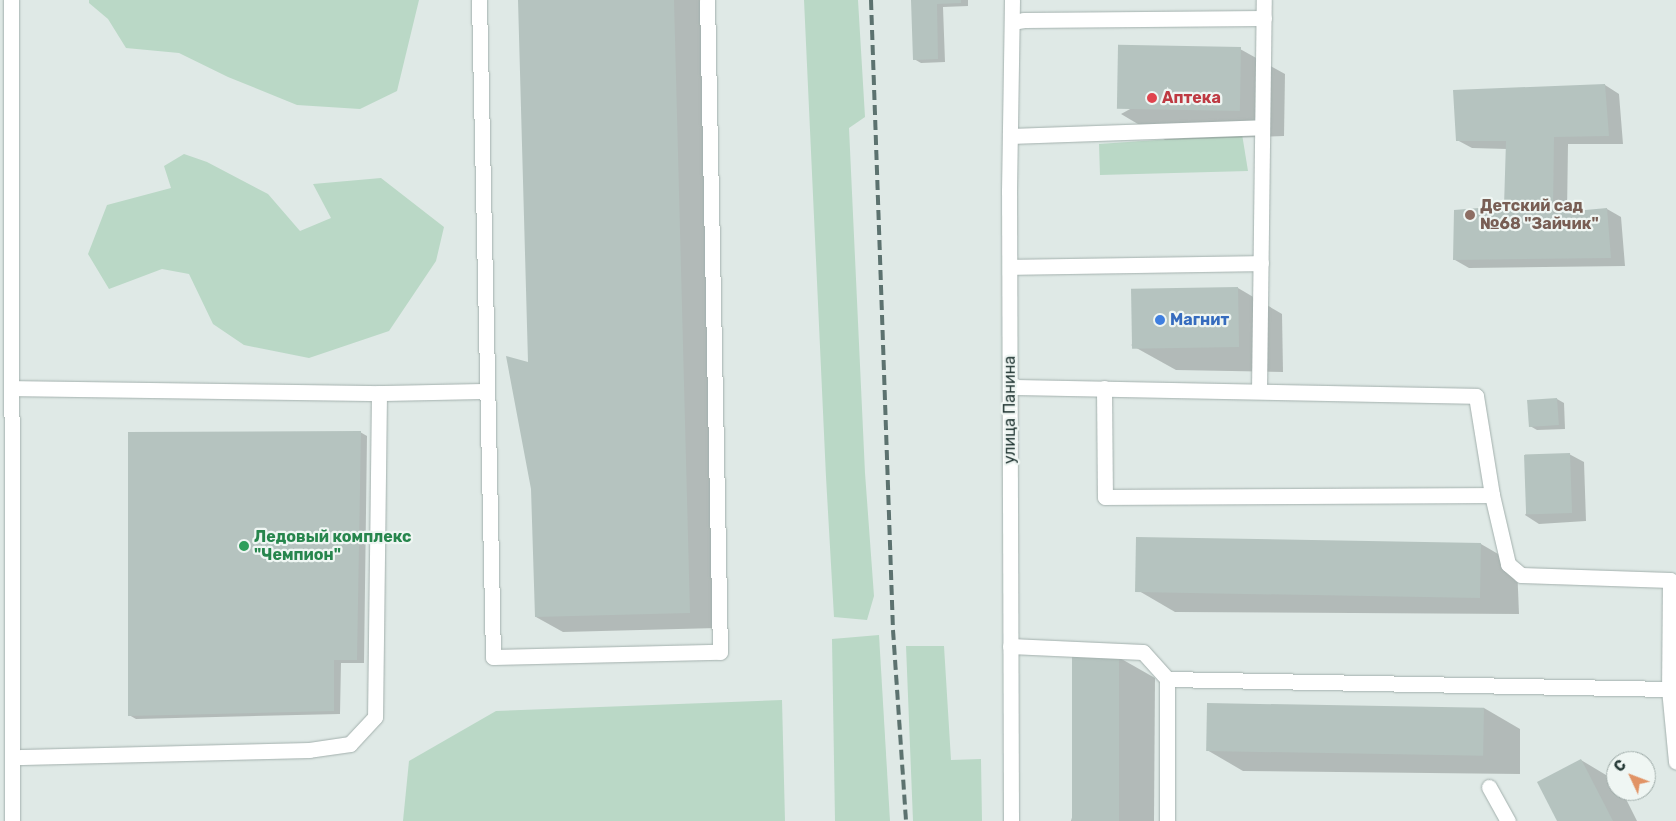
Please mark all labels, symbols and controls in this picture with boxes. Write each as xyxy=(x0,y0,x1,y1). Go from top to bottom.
place label: Аптека xyxy=(1162,88,1221,108)
marker: Аптека xyxy=(1146,92,1158,104)
place label: Детский сад №68 "Зайчик" xyxy=(1480,196,1599,234)
marker: Детский сад №68 "Зайчик" xyxy=(1464,209,1476,221)
place label: Магнит xyxy=(1170,310,1229,330)
marker: Магнит xyxy=(1154,314,1166,326)
street label: улица Панина xyxy=(1000,356,1020,464)
place label: Ледовый комплекс "Чемпион" xyxy=(254,527,412,565)
marker: Ледовый комплекс "Чемпион" xyxy=(238,540,250,552)
north arrow xyxy=(1606,751,1656,801)
text: С xyxy=(1611,757,1630,776)

